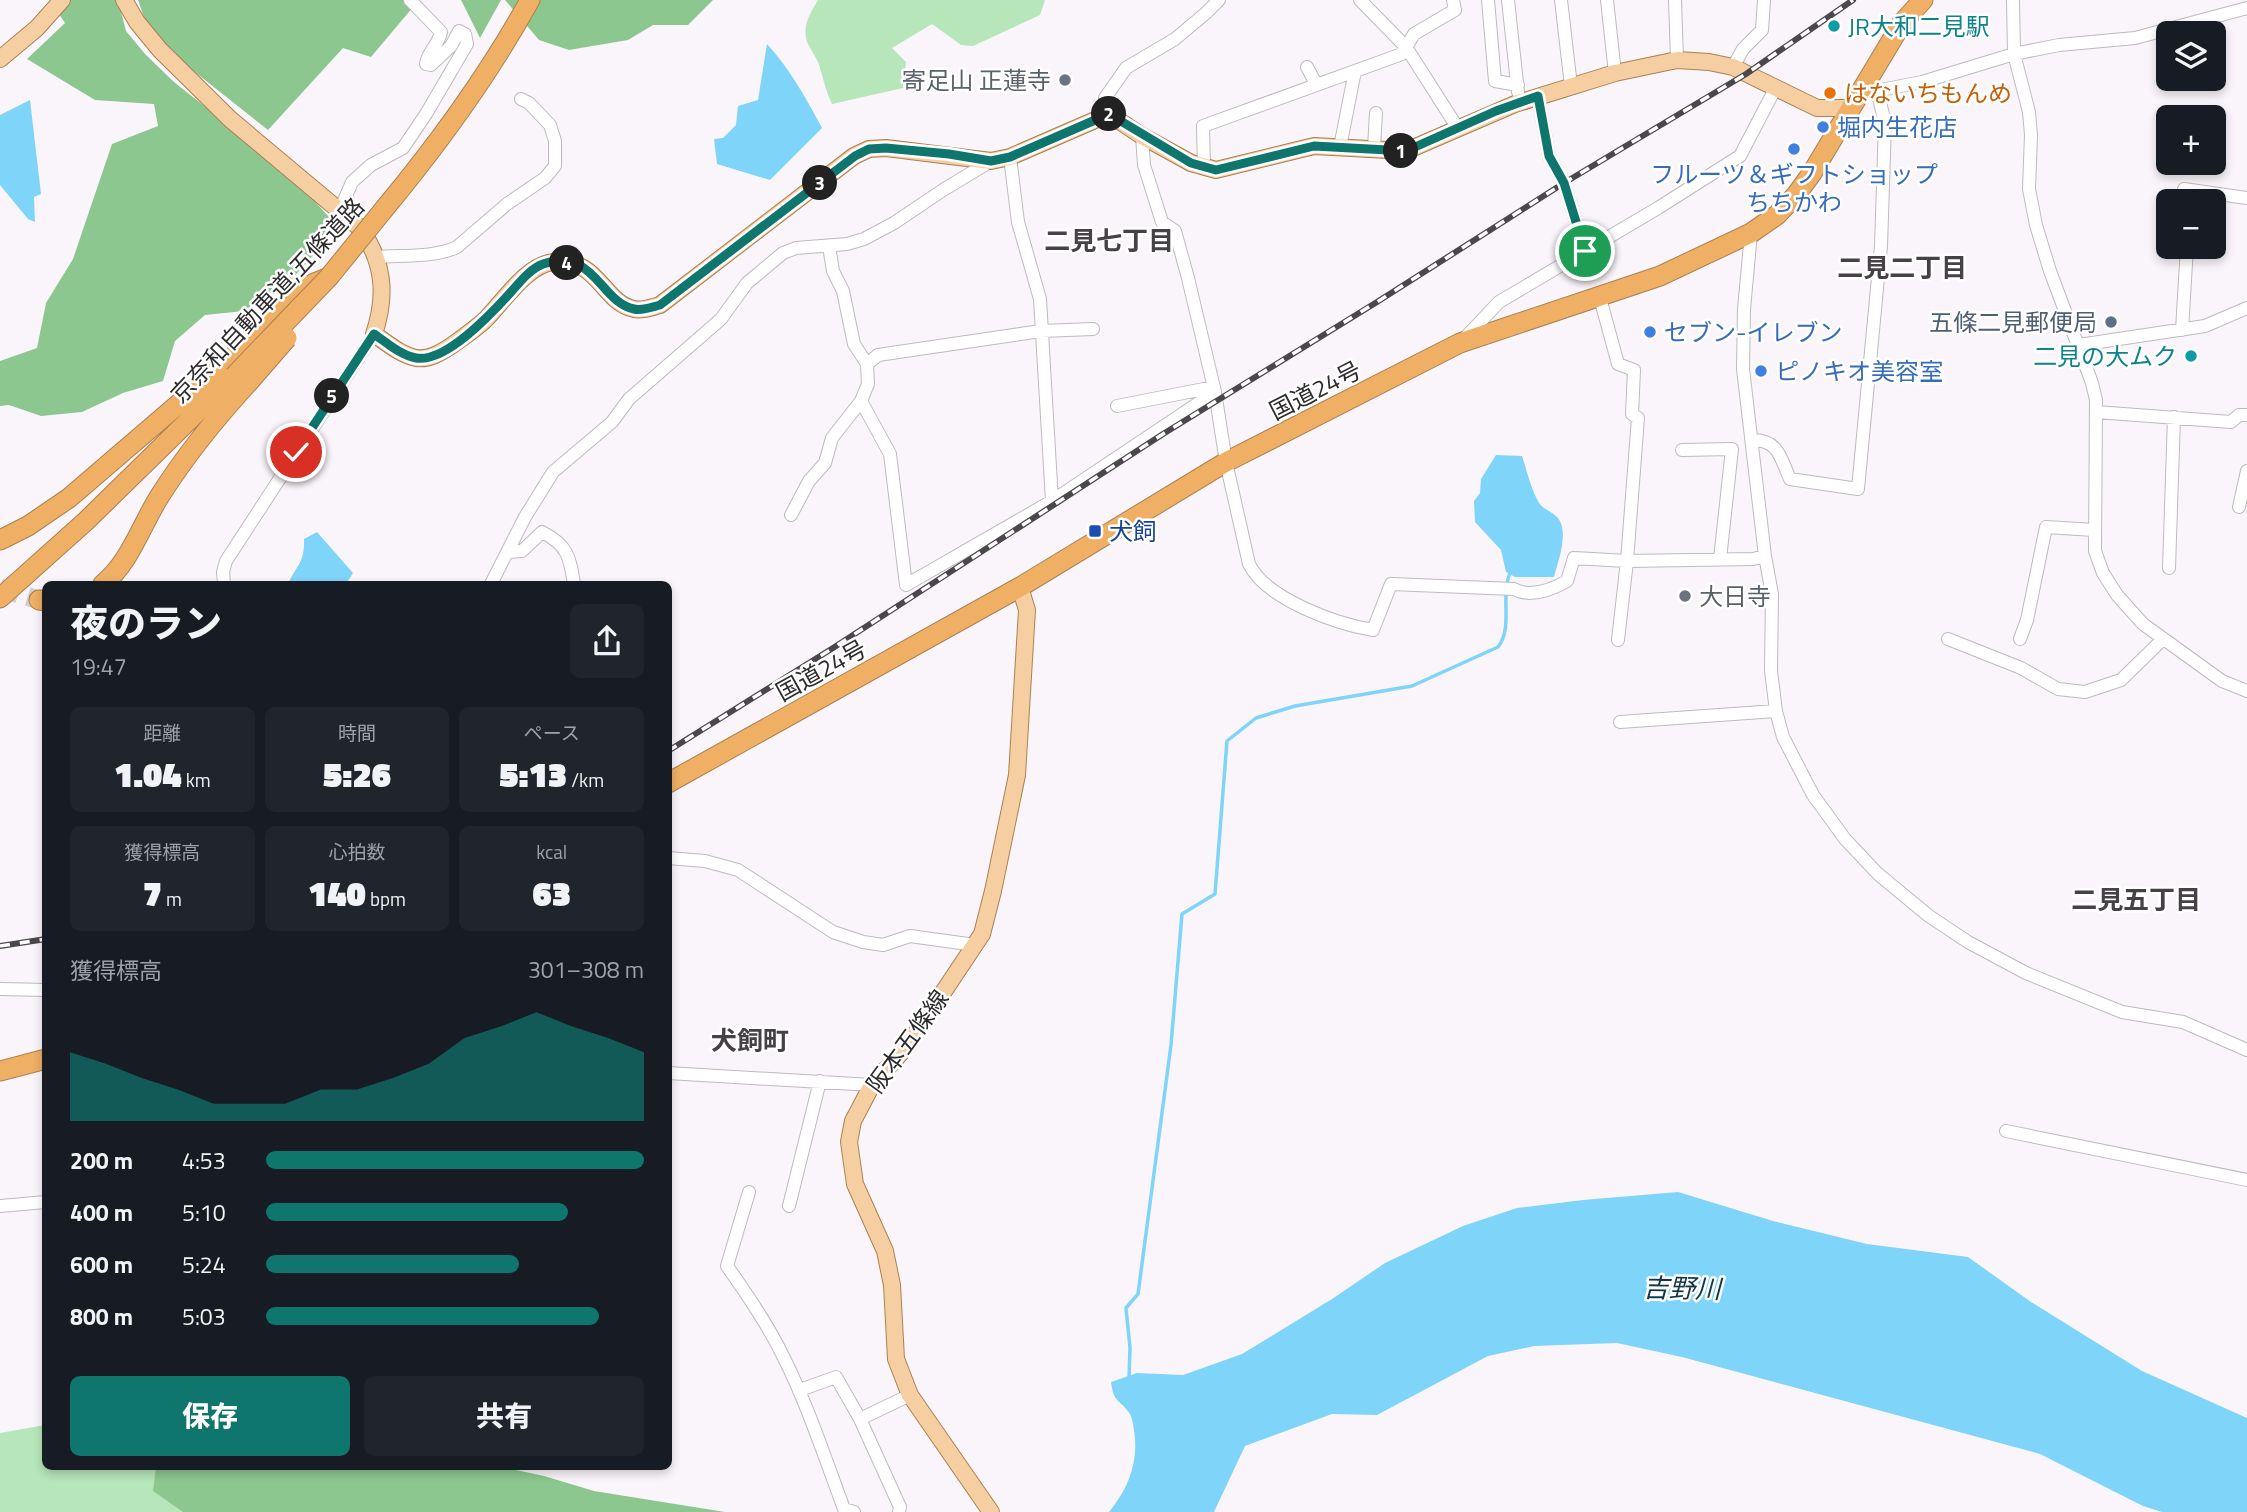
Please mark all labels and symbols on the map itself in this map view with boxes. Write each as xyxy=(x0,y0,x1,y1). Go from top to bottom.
place label: JR大和二見駅 xyxy=(1848,8,1990,44)
marker: JR大和二見駅 xyxy=(1826,18,1842,34)
place label: 寄足山 正蓮寺 xyxy=(902,62,1051,98)
marker: 寄足山 正蓮寺 xyxy=(1057,72,1073,88)
place label: はないちもんめ xyxy=(1844,75,2012,111)
marker: はないちもんめ xyxy=(1822,85,1838,101)
pin: 2 xyxy=(1092,96,1126,132)
place label: 堀内生花店 xyxy=(1837,109,1957,145)
marker: 堀内生花店 xyxy=(1815,119,1831,135)
pin: 1 xyxy=(1384,134,1418,168)
marker: フルーツ＆ギフトショップ ちちかわ xyxy=(1786,141,1802,157)
place label: フルーツ＆ギフトショップ ちちかわ xyxy=(1650,156,1938,220)
pin: 3 xyxy=(802,166,838,200)
street label: 京奈和自動車道;五條道路 xyxy=(162,189,372,411)
district label: 二見七丁目 xyxy=(1044,221,1174,260)
pin xyxy=(1555,221,1615,281)
pin: 4 xyxy=(550,246,584,280)
district label: 二見二丁目 xyxy=(1837,248,1967,287)
place label: 五條二見郵便局 xyxy=(1929,304,2097,340)
place label: セブン-イレブン xyxy=(1664,314,1843,350)
marker: 五條二見郵便局 xyxy=(2103,314,2119,330)
marker: セブン-イレブン xyxy=(1642,324,1658,340)
place label: 二見の大ムク xyxy=(2033,338,2177,374)
marker: 二見の大ムク xyxy=(2183,348,2199,364)
street label: 国道24号 xyxy=(1263,352,1367,428)
place label: ピノキオ美容室 xyxy=(1775,353,1943,389)
marker: ピノキオ美容室 xyxy=(1753,363,1769,379)
pin: 5 xyxy=(314,378,350,414)
pin xyxy=(266,422,326,482)
place label: 犬飼 xyxy=(1109,513,1157,549)
marker: 犬飼 xyxy=(1087,523,1103,539)
place label: 大日寺 xyxy=(1699,578,1771,614)
marker: 大日寺 xyxy=(1677,588,1693,604)
street label: 国道24号 xyxy=(769,630,873,710)
district label: 二見五丁目 xyxy=(2071,880,2201,919)
street label: 阪本五條線 xyxy=(857,982,957,1100)
district label: 犬飼町 xyxy=(711,1021,789,1060)
water label: 吉野川 xyxy=(1643,1268,1724,1308)

